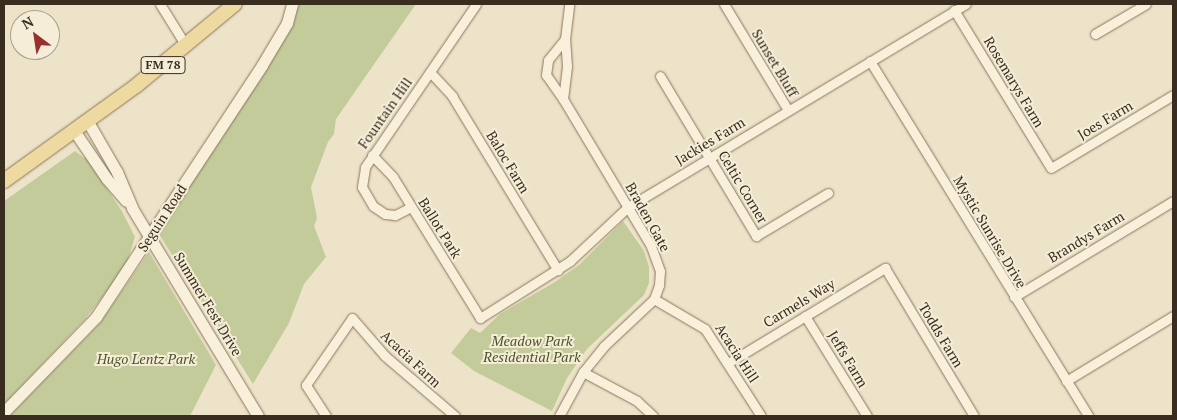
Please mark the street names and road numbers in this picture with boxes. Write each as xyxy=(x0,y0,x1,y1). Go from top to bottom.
street label: Sunset Bluff xyxy=(748,26,802,100)
street label: Rosemarys Farm xyxy=(980,34,1048,130)
road number: FM 78 xyxy=(140,56,186,74)
street label: Fountain Hill xyxy=(354,74,416,152)
street label: Joes Farm xyxy=(1074,97,1136,143)
street label: Jackies Farm xyxy=(672,114,748,168)
street label: Baloc Farm xyxy=(483,128,533,196)
street label: Celtic Corner xyxy=(715,148,771,226)
street label: Mystic Sunrise Drive xyxy=(950,173,1030,291)
street label: Braden Gate xyxy=(622,179,674,255)
street label: Seguin Road xyxy=(134,181,190,255)
street label: Ballot Park xyxy=(415,195,465,261)
street label: Brandys Farm xyxy=(1045,208,1127,266)
street label: Summer Fest Drive xyxy=(170,249,246,359)
street label: Carmels Way xyxy=(760,275,838,331)
street label: Todds Farm xyxy=(915,300,967,370)
street label: Acacia Hill xyxy=(712,320,762,386)
street label: Acacia Farm xyxy=(377,327,445,391)
street label: Jeffs Farm xyxy=(825,328,871,390)

